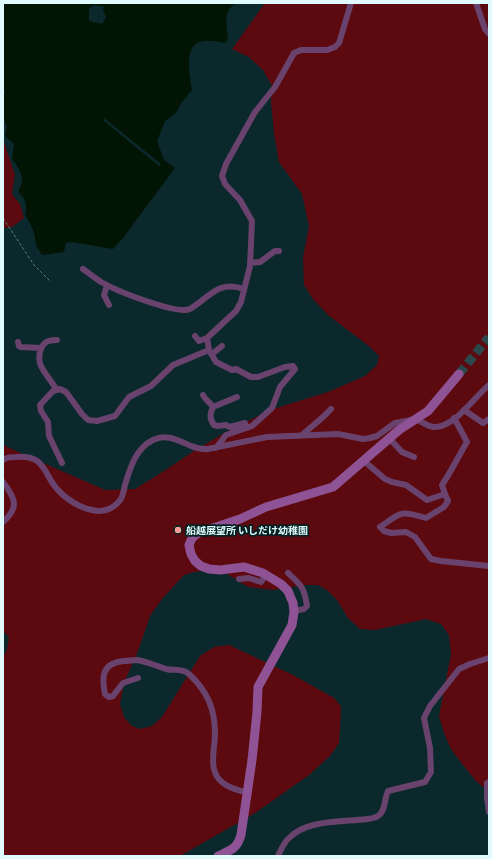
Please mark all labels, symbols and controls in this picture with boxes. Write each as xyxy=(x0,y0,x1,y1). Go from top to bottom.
place label: 船越展望所 いしだけ幼稚園 xyxy=(186,523,308,537)
marker: 船越展望所 いしだけ幼稚園 xyxy=(173,525,183,535)

